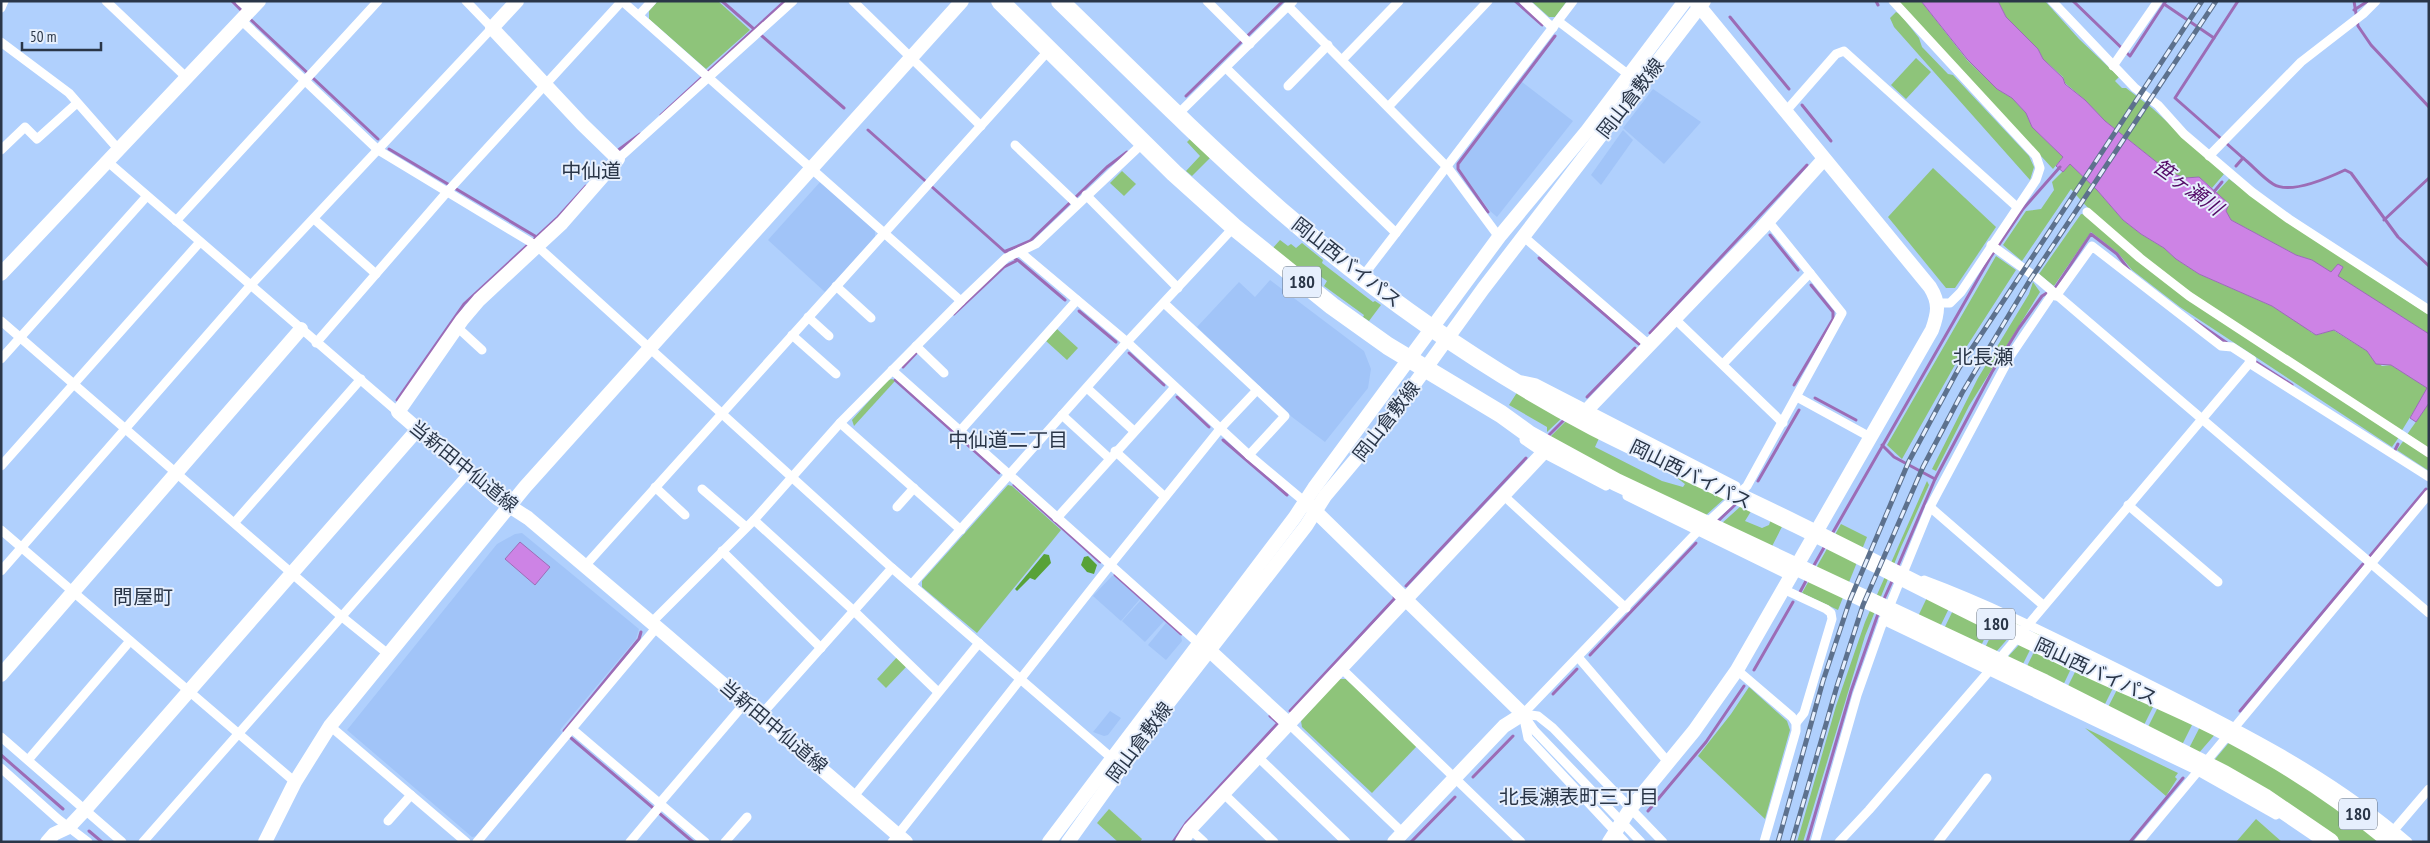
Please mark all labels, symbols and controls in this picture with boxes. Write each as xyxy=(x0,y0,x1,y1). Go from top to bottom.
scale bar xyxy=(22,20,101,52)
text: 50 m xyxy=(30,27,56,46)
street label: 岡山倉敷線 xyxy=(1591,53,1669,143)
water label: 笹ヶ瀬川 xyxy=(2148,153,2230,222)
district label: 中仙道 xyxy=(561,158,621,184)
street label: 岡山西バイパス xyxy=(1287,212,1407,312)
road number: 180 xyxy=(1283,266,1321,298)
district label: 北長瀬 xyxy=(1953,344,2013,370)
street label: 岡山倉敷線 xyxy=(1347,376,1425,466)
street label: 当新田中仙道線 xyxy=(405,415,523,517)
district label: 中仙道二丁目 xyxy=(948,427,1068,453)
street label: 岡山西バイパス xyxy=(1626,434,1756,514)
district label: 問屋町 xyxy=(113,584,173,610)
road number: 180 xyxy=(1977,608,2015,640)
street label: 岡山西バイパス xyxy=(2031,632,2161,710)
street label: 当新田中仙道線 xyxy=(715,674,833,778)
street label: 岡山倉敷線 xyxy=(1101,697,1177,787)
district label: 北長瀬表町三丁目 xyxy=(1499,784,1659,810)
road number: 180 xyxy=(2339,799,2377,830)

